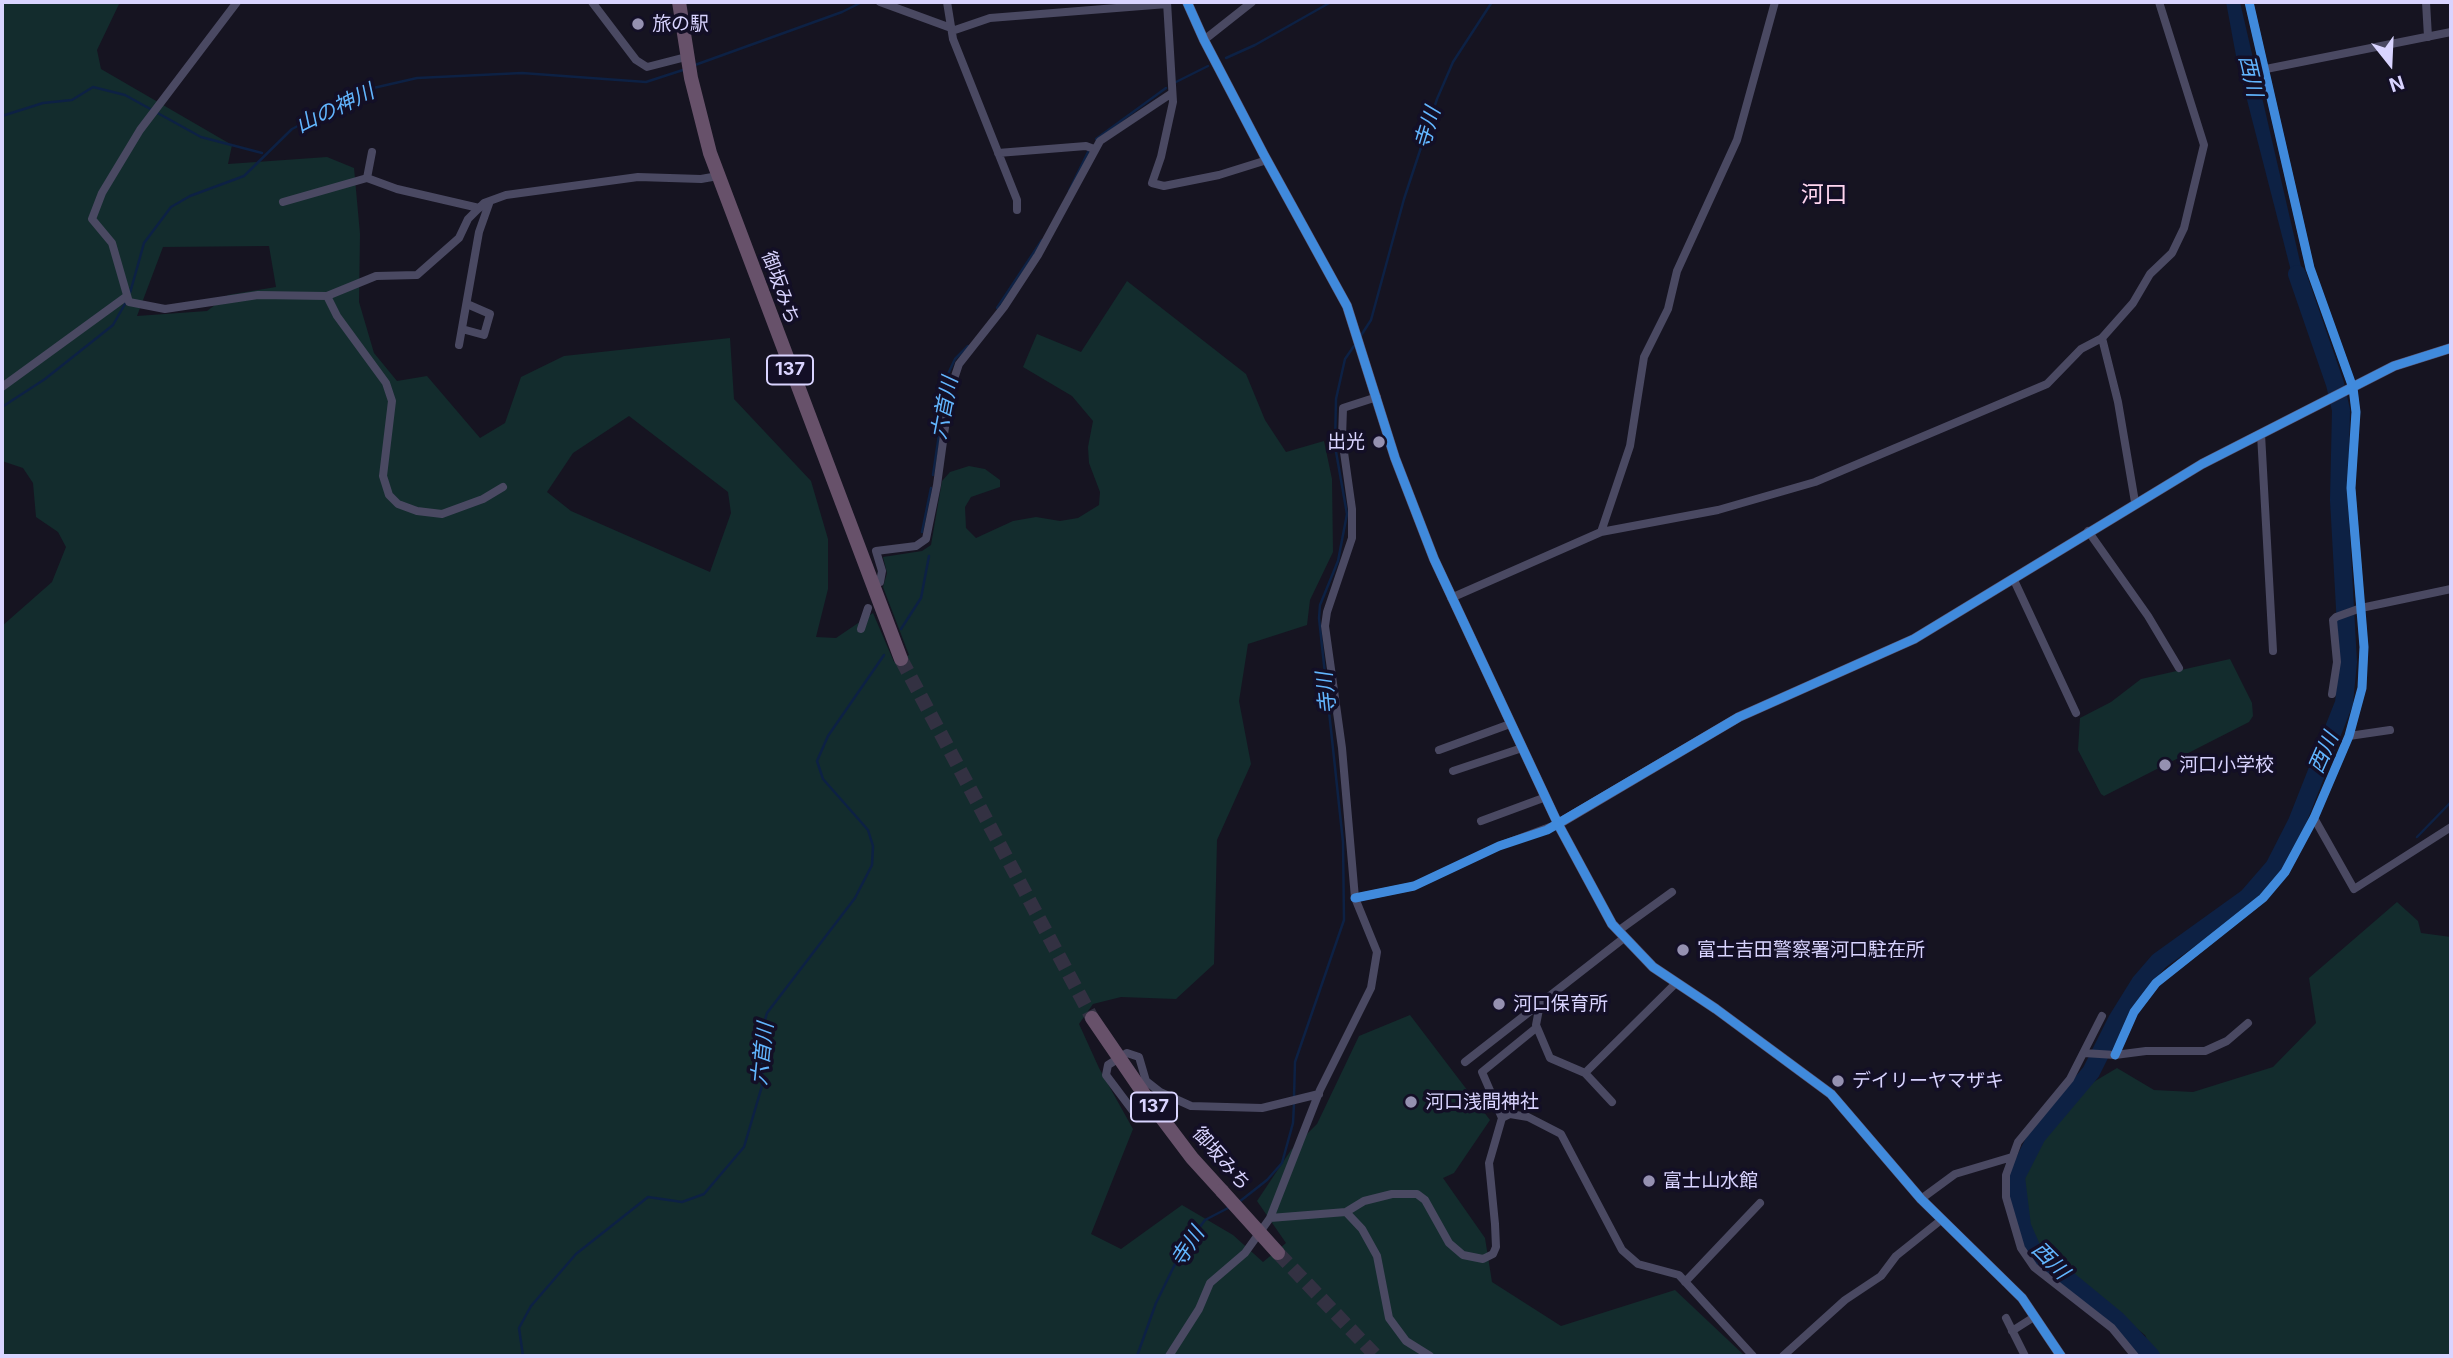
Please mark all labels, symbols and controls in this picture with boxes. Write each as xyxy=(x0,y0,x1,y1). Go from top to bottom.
place label: 旅の駅 xyxy=(652,13,709,35)
marker: 旅の駅 xyxy=(630,16,646,32)
north arrow xyxy=(2355,28,2425,98)
water label: 西川 xyxy=(2233,53,2267,99)
text: N xyxy=(2386,70,2407,97)
water label: 山の神川 xyxy=(292,79,378,139)
water label: 寺川 xyxy=(1410,104,1446,152)
district label: 河口 xyxy=(1801,181,1847,209)
street label: 御坂みち xyxy=(756,248,804,328)
road number: 137 xyxy=(767,356,813,384)
water label: 六首川 xyxy=(927,375,963,441)
place label: 出光 xyxy=(1327,431,1365,453)
marker: 出光 xyxy=(1371,434,1387,450)
water label: 寺川 xyxy=(1312,671,1342,715)
water label: 西川 xyxy=(2304,729,2344,777)
place label: 河口小学校 xyxy=(2179,754,2274,776)
marker: 河口小学校 xyxy=(2157,757,2173,773)
place label: 富士吉田警察署河口駐在所 xyxy=(1697,939,1925,961)
marker: 富士吉田警察署河口駐在所 xyxy=(1675,942,1691,958)
place label: 河口保育所 xyxy=(1513,993,1608,1015)
marker: 河口保育所 xyxy=(1491,996,1507,1012)
water label: 六首川 xyxy=(747,1021,779,1087)
place label: デイリーヤマザキ xyxy=(1852,1070,2004,1092)
marker: デイリーヤマザキ xyxy=(1830,1073,1846,1089)
place label: 河口浅間神社 xyxy=(1425,1091,1539,1113)
road number: 137 xyxy=(1131,1092,1177,1122)
marker: 河口浅間神社 xyxy=(1403,1094,1419,1110)
street label: 御坂みち xyxy=(1187,1123,1255,1195)
place label: 富士山水館 xyxy=(1663,1170,1758,1192)
marker: 富士山水館 xyxy=(1641,1173,1657,1189)
water label: 寺川 xyxy=(1166,1223,1210,1271)
water label: 西川 xyxy=(2026,1237,2074,1285)

